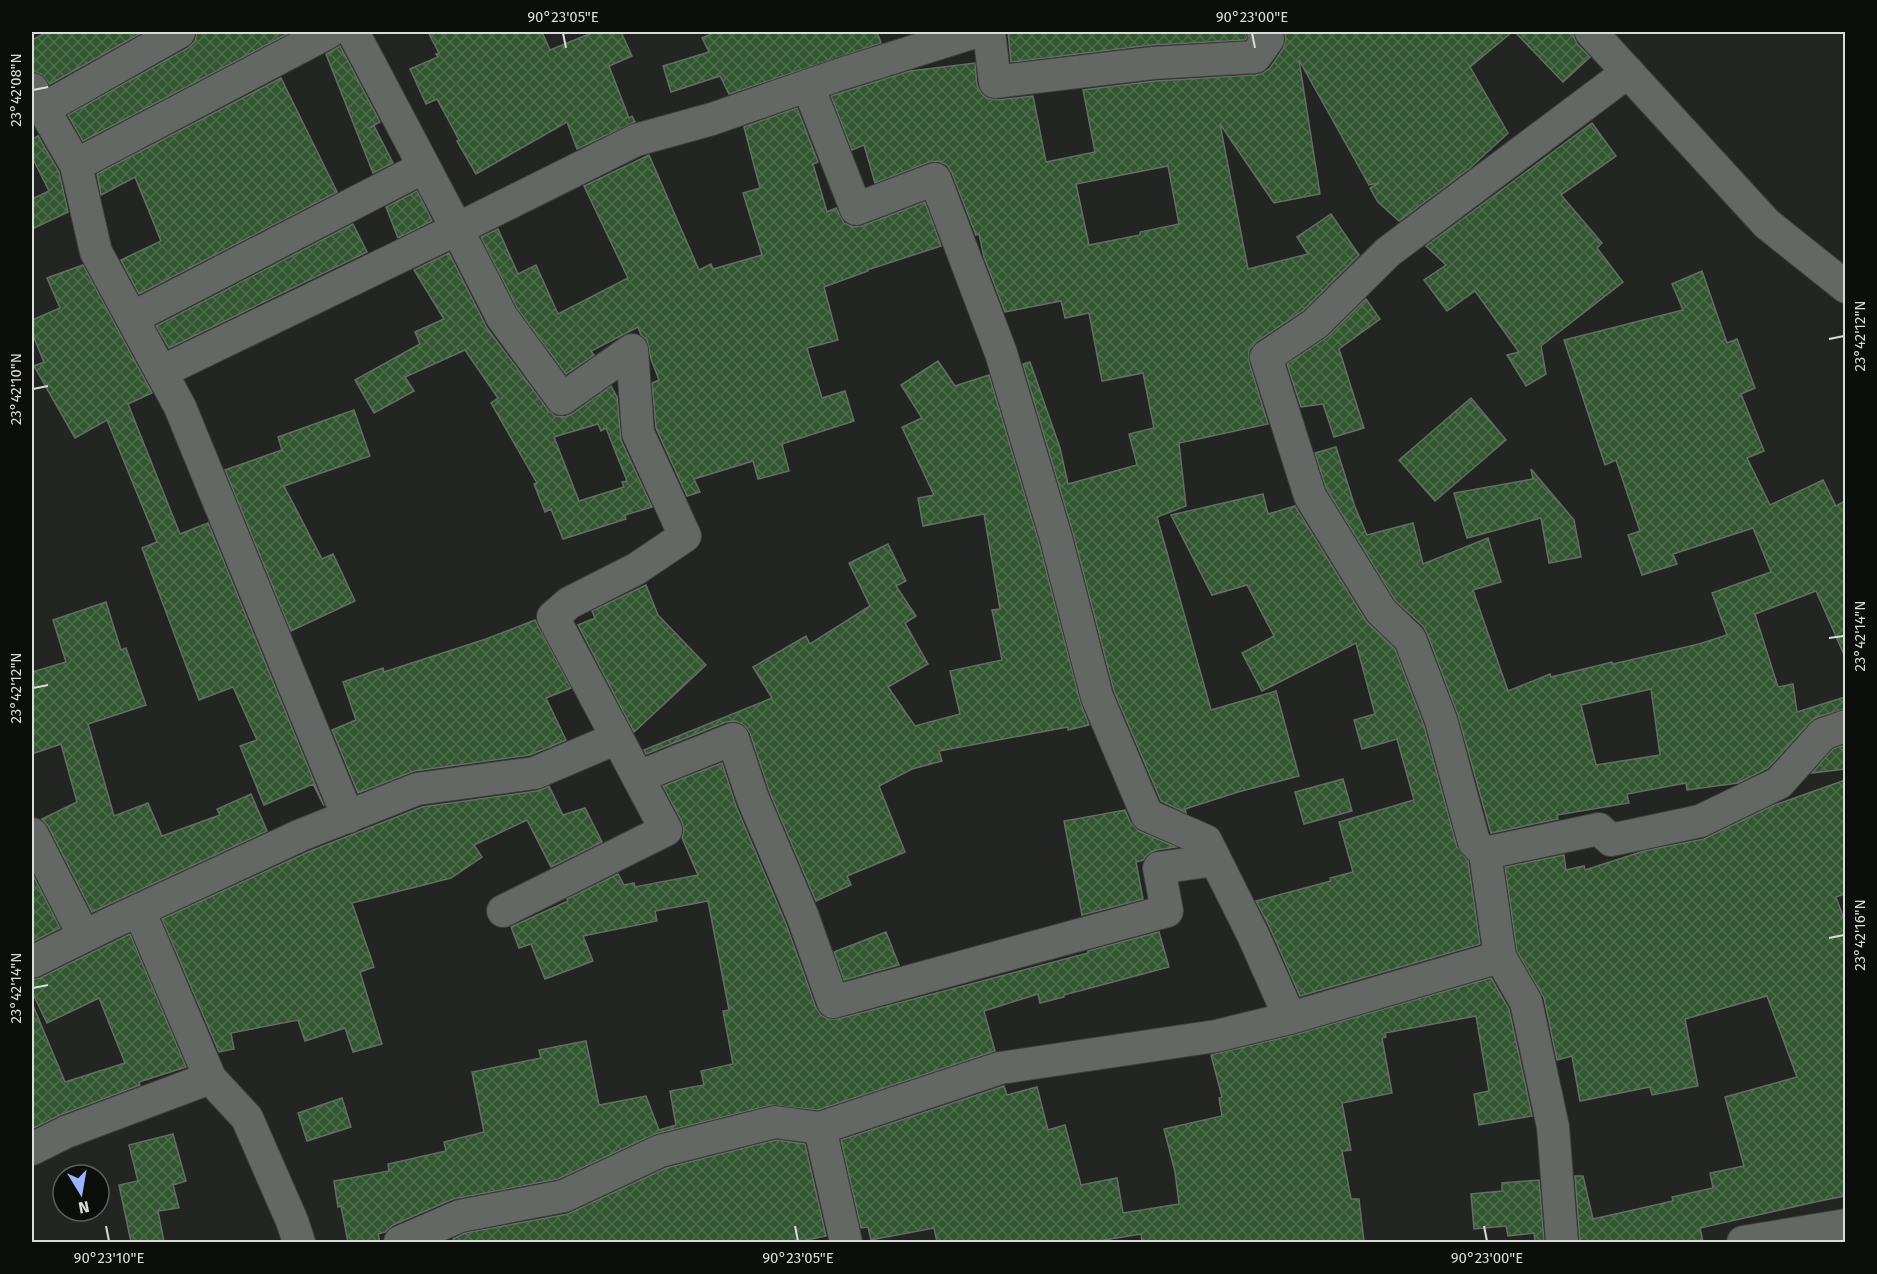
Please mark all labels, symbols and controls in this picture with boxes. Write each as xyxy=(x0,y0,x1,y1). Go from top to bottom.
text: 90°23'05"E xyxy=(527,8,599,26)
text: 90°23'00"E xyxy=(1216,8,1288,26)
text: 23°42'08"N xyxy=(7,53,25,127)
text: 23°42'12"N xyxy=(1851,300,1869,372)
text: 23°42'10"N xyxy=(7,353,25,425)
text: 23°42'14"N xyxy=(1851,600,1869,672)
text: 23°42'12"N xyxy=(7,652,25,724)
text: 23°42'16"N xyxy=(1851,899,1869,971)
text: 23°42'14"N xyxy=(7,952,25,1024)
north arrow xyxy=(51,1163,111,1223)
text: N xyxy=(77,1197,91,1218)
text: 90°23'10"E xyxy=(74,1249,144,1267)
text: 90°23'05"E xyxy=(762,1249,834,1267)
text: 90°23'00"E xyxy=(1451,1249,1523,1267)

